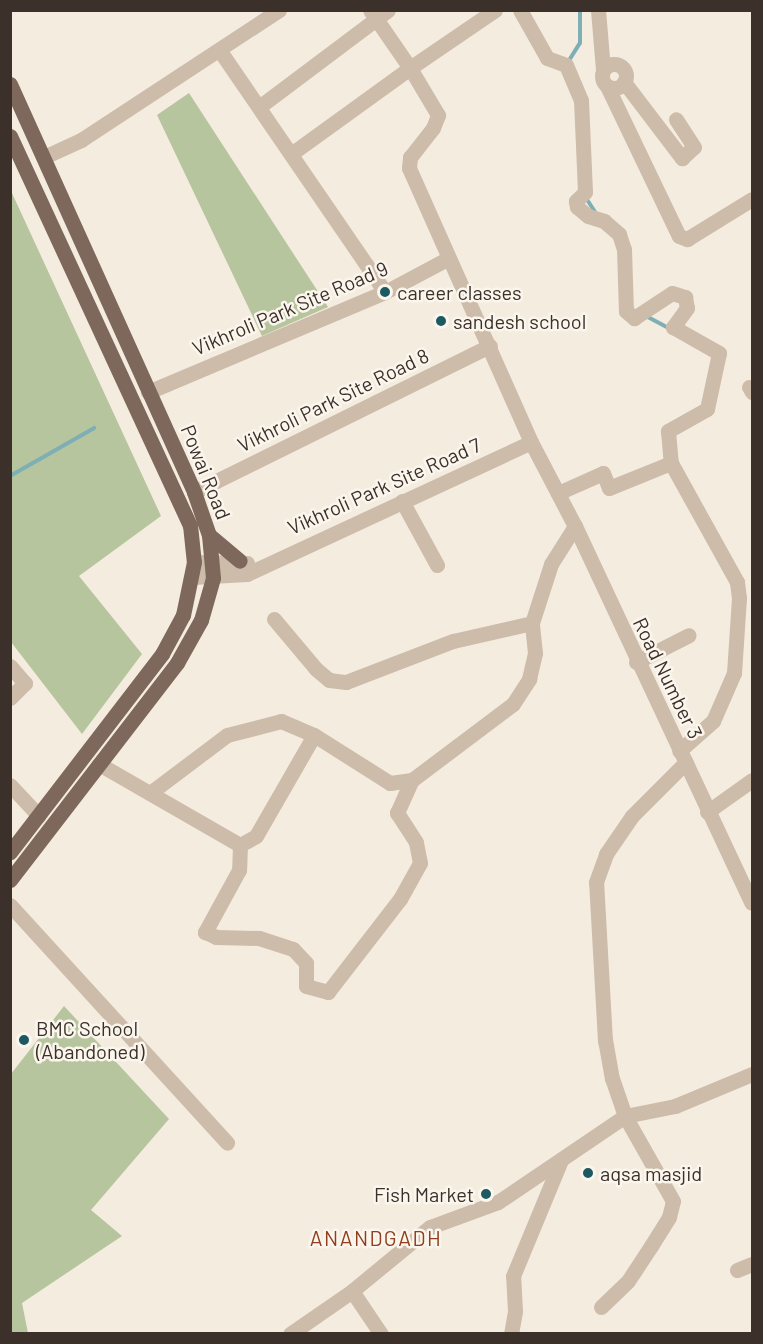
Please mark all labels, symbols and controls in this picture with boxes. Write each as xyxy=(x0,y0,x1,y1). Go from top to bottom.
street label: Vikhroli Park Site Road 9 xyxy=(189,256,391,360)
place label: career classes xyxy=(397,280,522,304)
marker: career classes xyxy=(378,285,392,299)
place label: sandesh school xyxy=(453,309,586,333)
marker: sandesh school xyxy=(434,314,448,328)
street label: Vikhroli Park Site Road 8 xyxy=(233,343,433,457)
street label: Powai Road xyxy=(176,421,236,523)
street label: Vikhroli Park Site Road 7 xyxy=(284,433,484,539)
street label: Road Number 3 xyxy=(628,613,708,743)
place label: BMC School (Abandoned) xyxy=(36,1016,144,1063)
marker: BMC School (Abandoned) xyxy=(17,1033,31,1047)
place label: aqsa masjid xyxy=(600,1161,702,1185)
marker: aqsa masjid xyxy=(581,1166,595,1180)
place label: Fish Market xyxy=(374,1182,474,1206)
marker: Fish Market xyxy=(479,1187,493,1201)
district label: ANANDGADH xyxy=(310,1225,442,1251)

